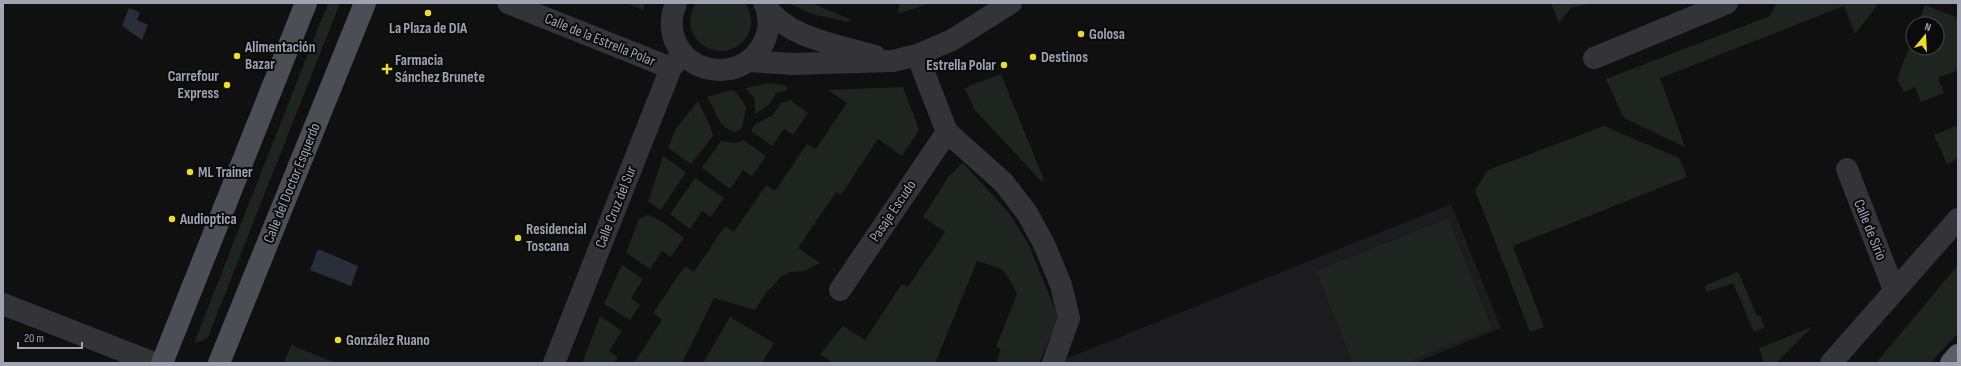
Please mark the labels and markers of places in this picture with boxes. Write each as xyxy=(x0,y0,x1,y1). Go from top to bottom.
marker: La Plaza de DIA xyxy=(423,8,433,18)
place label: La Plaza de DIA xyxy=(389,19,468,38)
place label: Golosa xyxy=(1089,25,1125,44)
marker: Golosa xyxy=(1076,29,1086,39)
place label: Alimentación Bazar xyxy=(244,38,315,74)
place label: Destinos xyxy=(1041,48,1088,67)
marker: Alimentación Bazar xyxy=(232,51,242,61)
place label: Farmacia Sánchez Brunete xyxy=(395,51,485,87)
marker: Destinos xyxy=(1028,52,1038,62)
place label: Estrella Polar xyxy=(926,56,996,75)
marker: Estrella Polar xyxy=(999,60,1009,70)
marker: Farmacia Sánchez Brunete xyxy=(382,64,392,74)
place label: Carrefour Express xyxy=(168,67,219,103)
marker: Carrefour Express xyxy=(222,80,232,90)
place label: ML Trainer xyxy=(198,163,253,182)
marker: ML Trainer xyxy=(185,167,195,177)
place label: Audioptica xyxy=(179,210,237,229)
marker: Audioptica xyxy=(167,214,177,224)
place label: Residencial Toscana xyxy=(526,220,587,256)
marker: Residencial Toscana xyxy=(513,233,523,243)
place label: González Ruano xyxy=(346,331,430,350)
marker: González Ruano xyxy=(333,335,343,345)

